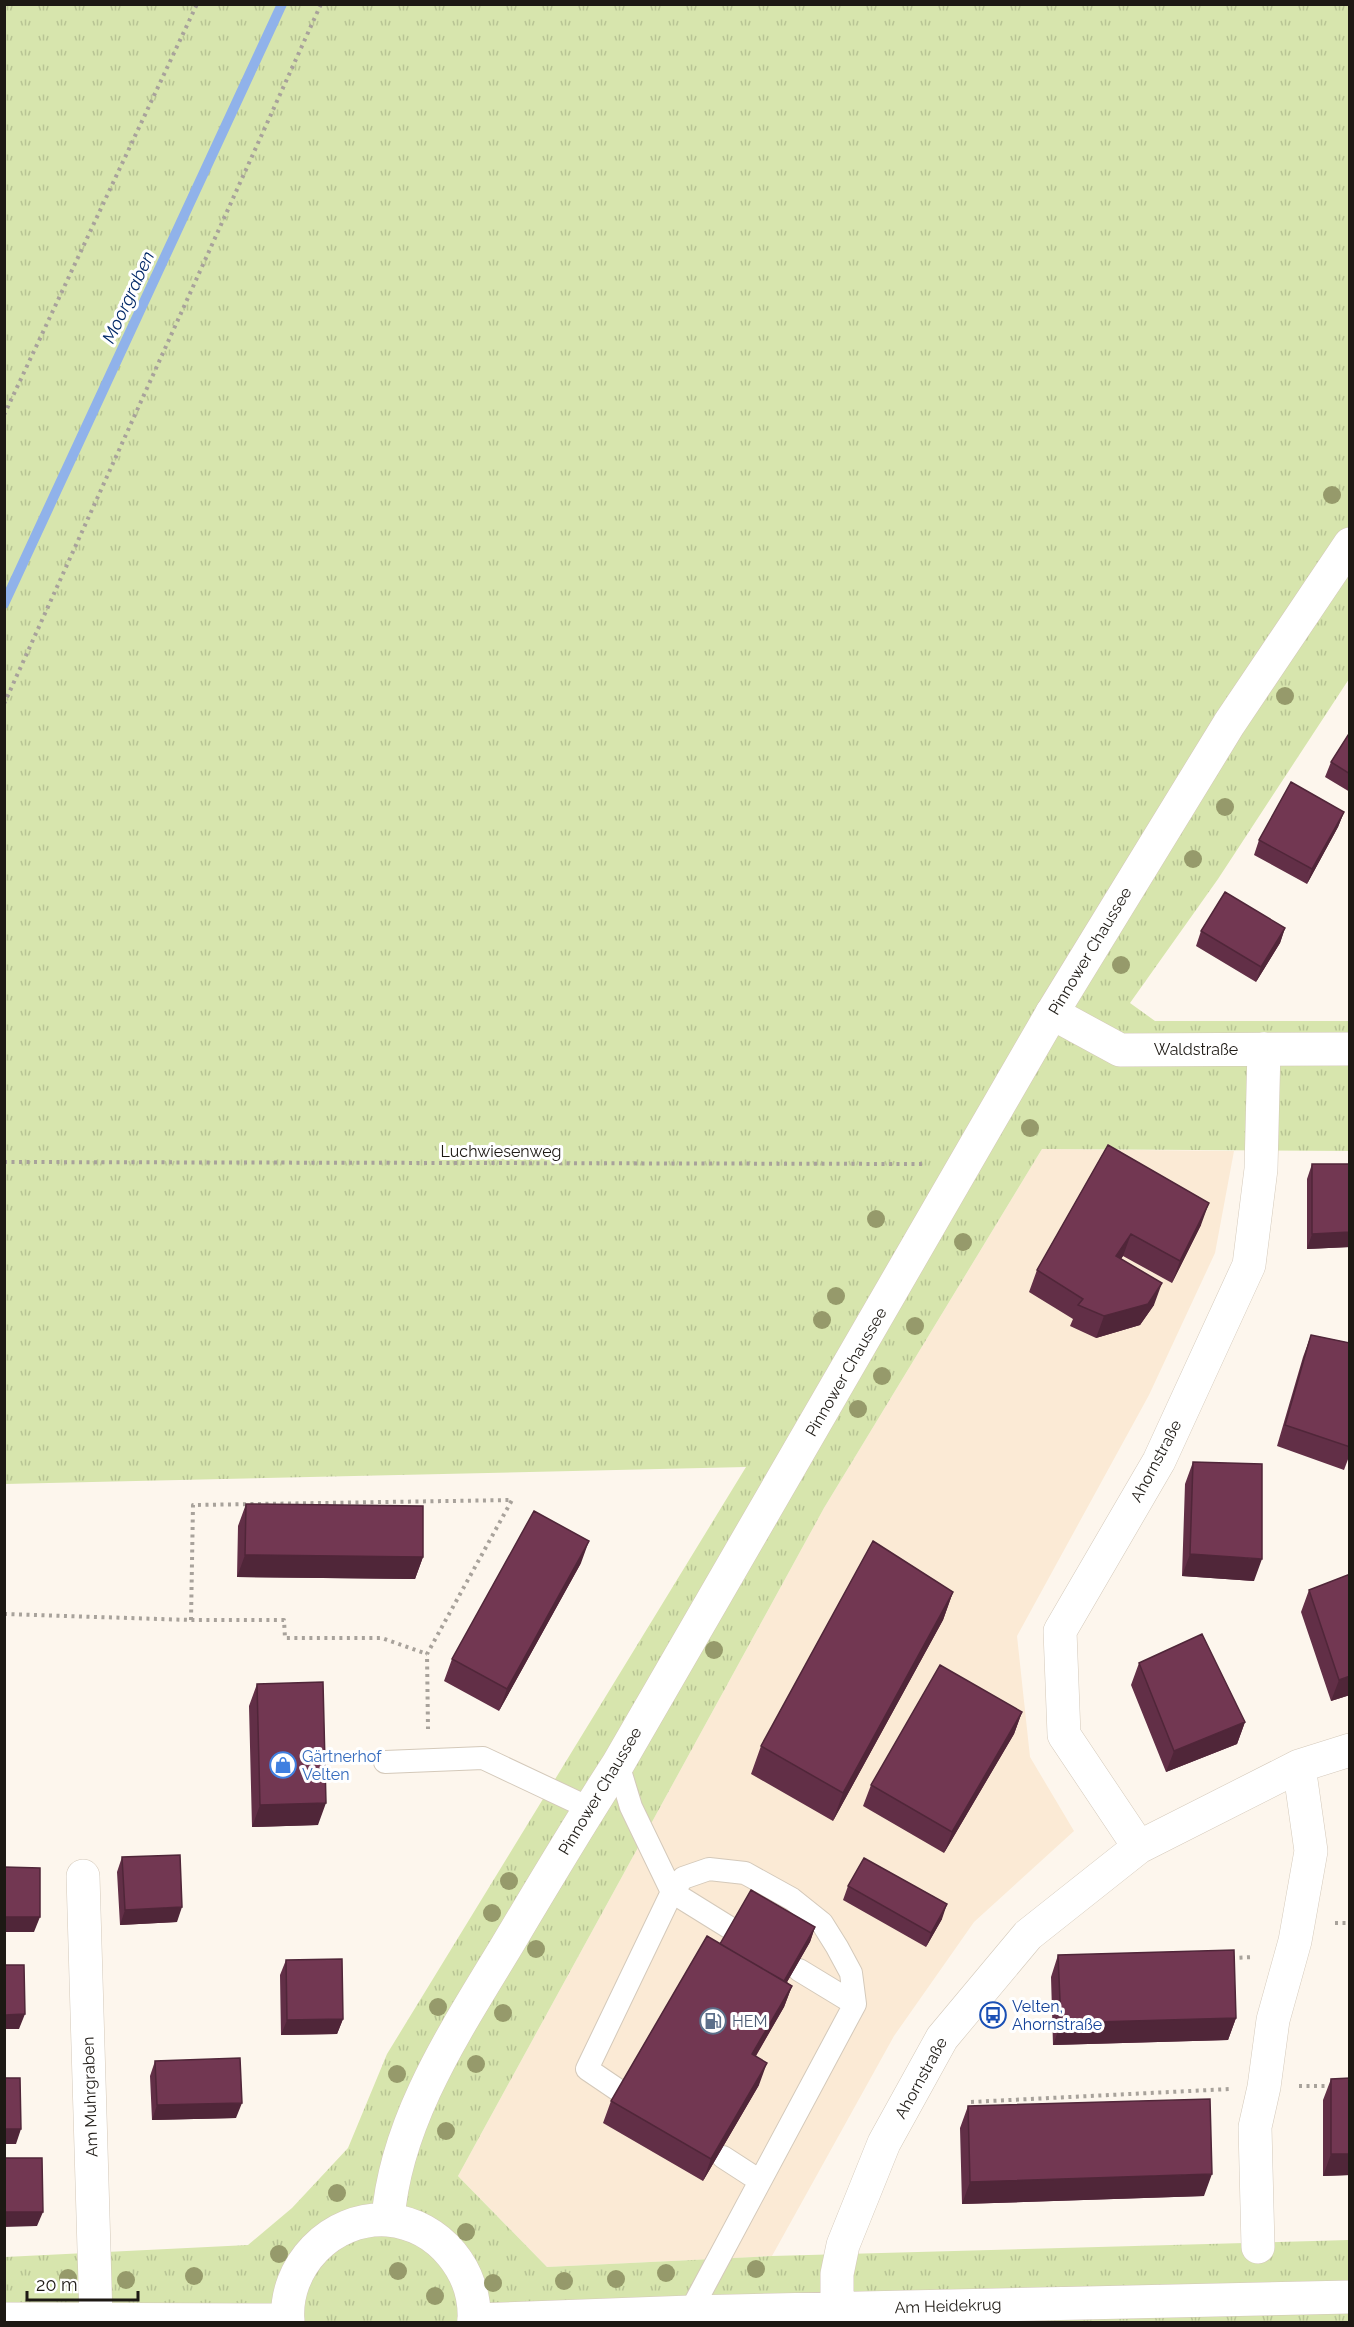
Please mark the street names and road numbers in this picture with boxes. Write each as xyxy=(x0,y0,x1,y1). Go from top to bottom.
street label: Pinnower Chaussee xyxy=(1044,884,1136,1018)
street label: Waldstraße xyxy=(1154,1040,1238,1059)
street label: Luchwiesenweg xyxy=(441,1142,561,1161)
street label: Pinnower Chaussee xyxy=(801,1304,891,1440)
street label: Ahornstraße xyxy=(1126,1417,1186,1505)
street label: Pinnower Chaussee xyxy=(554,1724,646,1858)
street label: Ahornstraße xyxy=(891,2034,951,2122)
street label: Am Muhrgraben xyxy=(78,2036,102,2158)
street label: Am Heidekrug xyxy=(894,2295,1002,2317)

